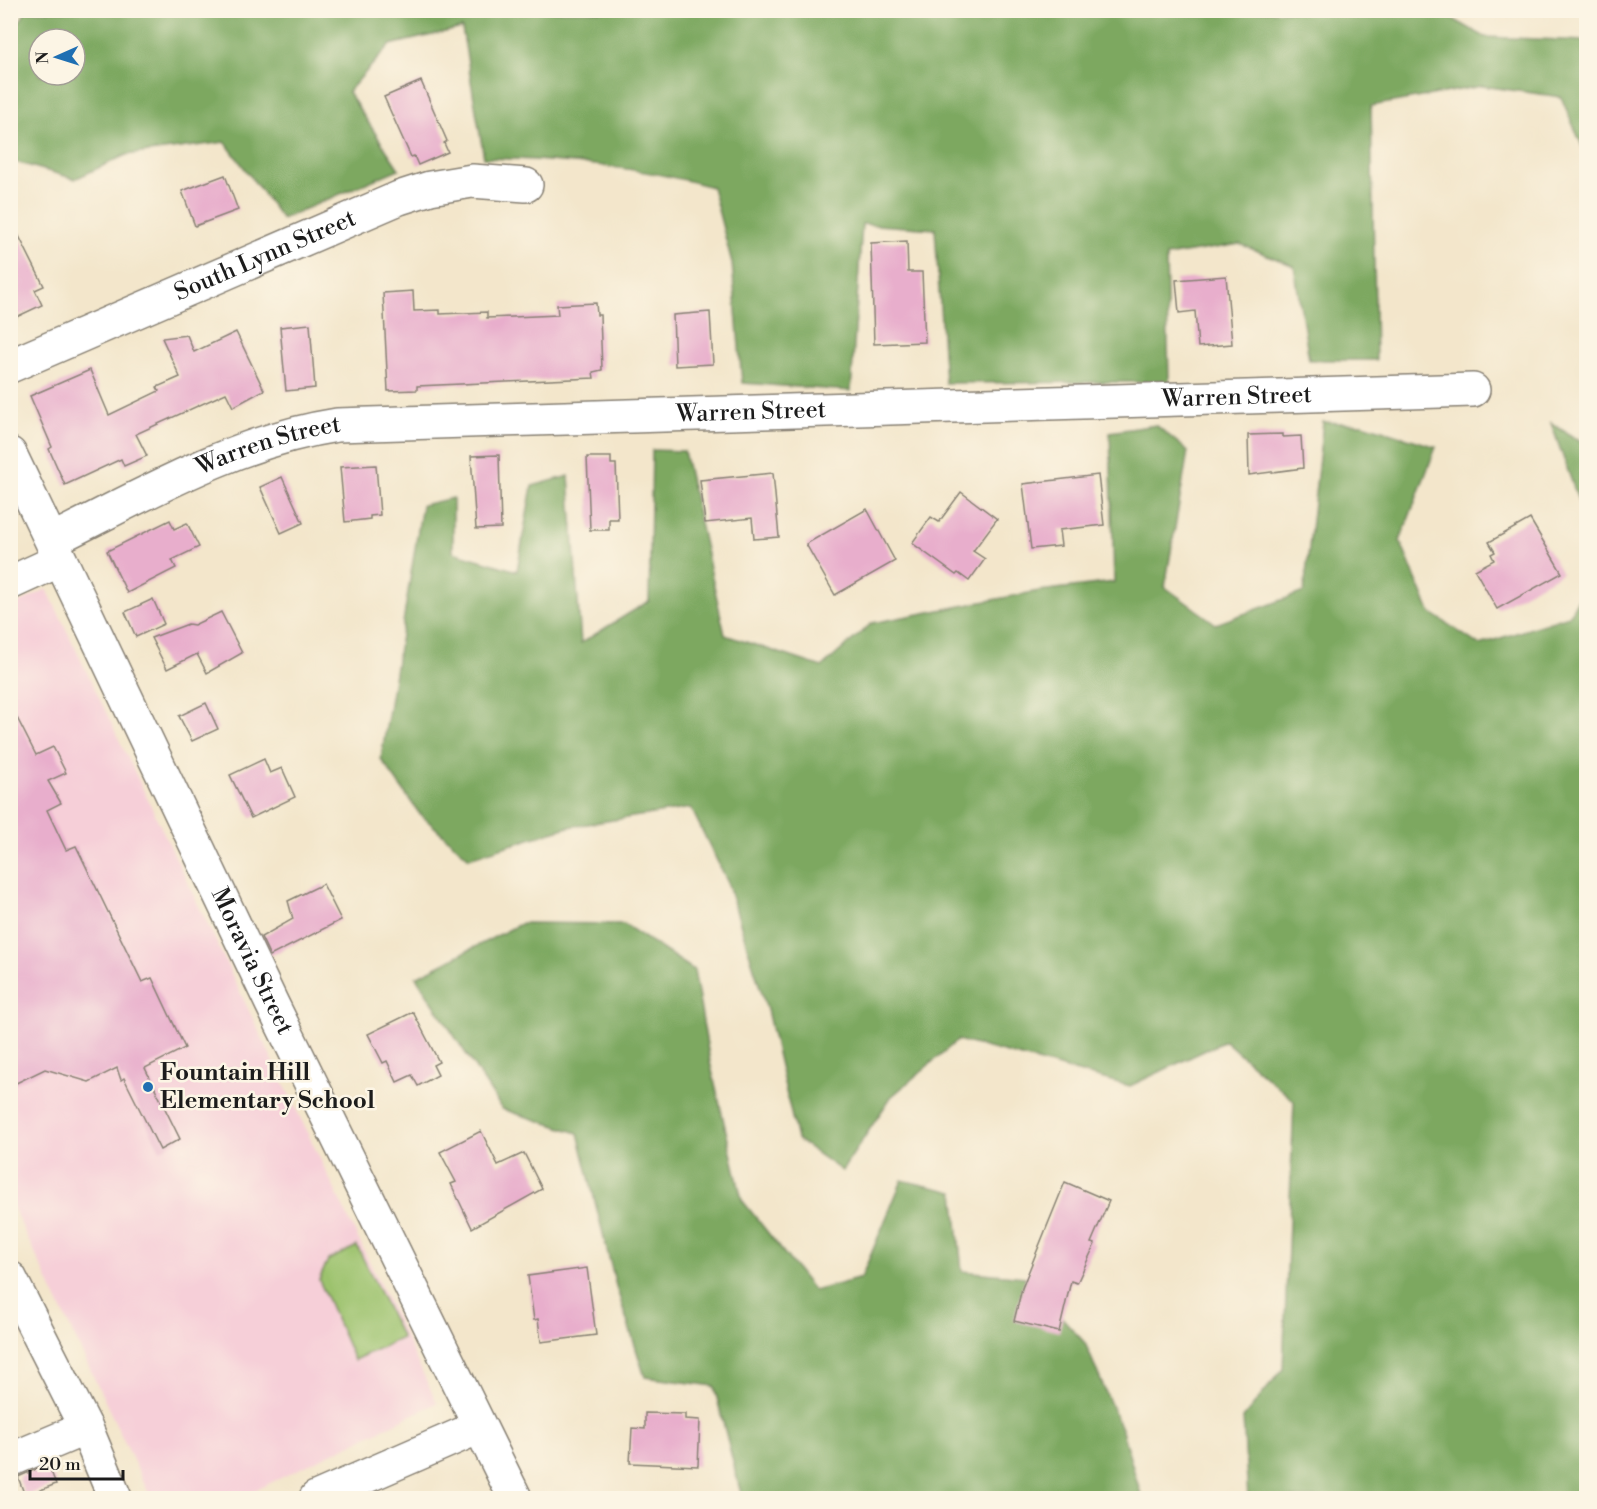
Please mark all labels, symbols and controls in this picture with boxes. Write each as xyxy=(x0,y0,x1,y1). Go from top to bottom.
north arrow xyxy=(27,27,87,87)
text: N xyxy=(33,51,53,65)
street label: South Lynn Street xyxy=(170,203,361,308)
street label: Warren Street xyxy=(1160,380,1313,415)
street label: Warren Street xyxy=(675,395,827,430)
street label: Warren Street xyxy=(191,410,343,483)
street label: Moravia Street xyxy=(204,883,300,1040)
place label: Fountain Hill Elementary School xyxy=(160,1058,375,1116)
marker: Fountain Hill Elementary School xyxy=(141,1080,155,1094)
scale bar xyxy=(30,1443,123,1481)
text: 20 m xyxy=(39,1453,81,1476)

